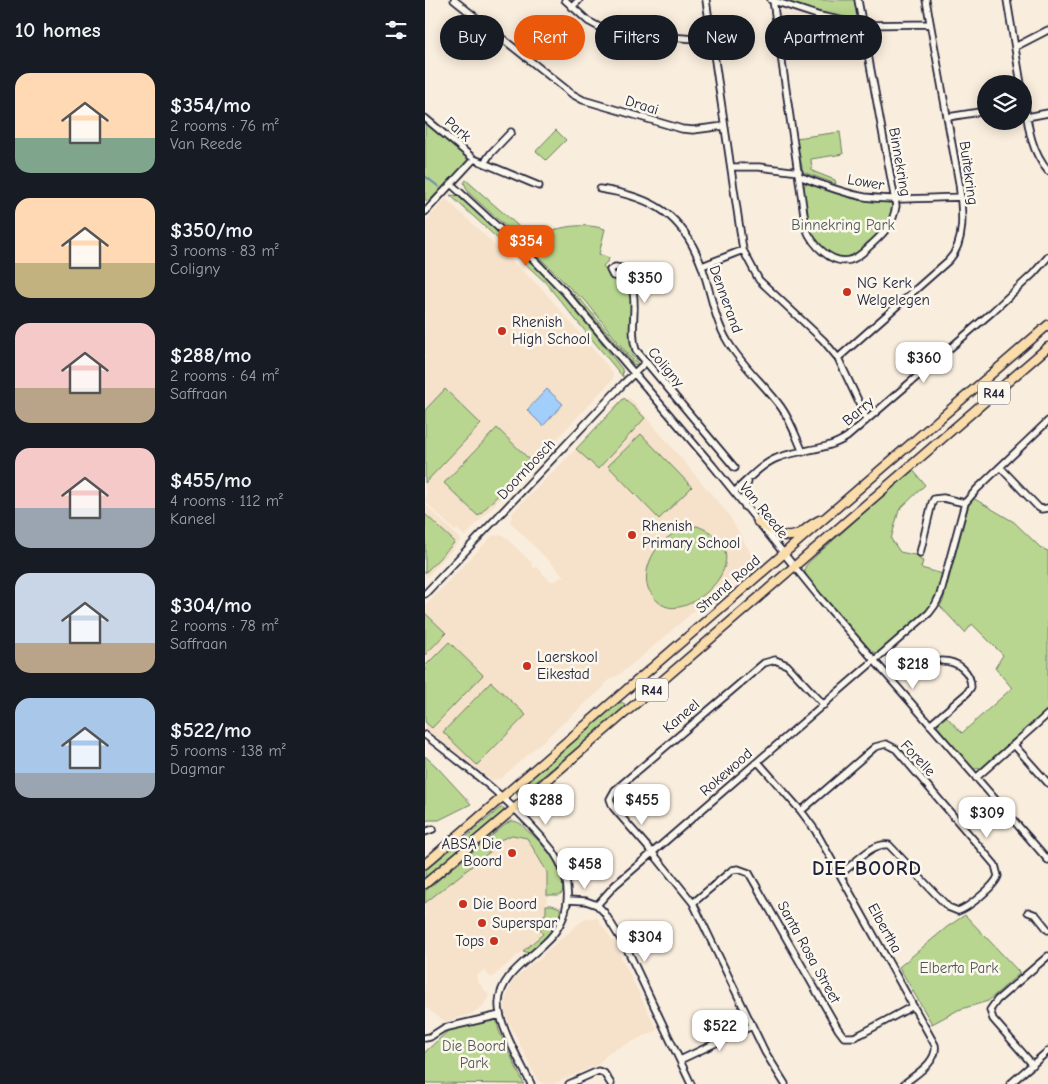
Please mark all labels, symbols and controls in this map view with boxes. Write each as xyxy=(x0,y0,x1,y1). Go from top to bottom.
chip: Buy xyxy=(440,15,504,60)
chip: Rent xyxy=(514,15,585,60)
chip: Filters xyxy=(595,15,678,60)
chip: New xyxy=(688,15,755,60)
chip: Apartment xyxy=(765,15,882,60)
icon: filters xyxy=(382,16,410,44)
text: 10 homes xyxy=(15,18,101,42)
map controls xyxy=(977,75,1032,130)
button: layers xyxy=(977,75,1032,130)
street label: Draai xyxy=(623,91,661,119)
icon: home xyxy=(55,93,115,153)
text: $354/mo xyxy=(170,93,251,117)
street label: Park xyxy=(441,113,475,146)
text: 2 rooms · 76 m² xyxy=(170,117,279,135)
street label: Binnekring xyxy=(885,126,915,198)
text: Van Reede xyxy=(170,135,242,153)
street label: Buitekring xyxy=(956,140,982,206)
street label: Lower xyxy=(846,170,886,194)
park label: Binnekring Park xyxy=(791,216,895,234)
icon: home xyxy=(55,218,115,278)
text: $350/mo xyxy=(170,218,253,242)
pin: $354 xyxy=(496,224,556,267)
text: $354 xyxy=(509,232,543,250)
text: 3 rooms · 83 m² xyxy=(170,242,279,260)
text: Coligny xyxy=(170,260,220,278)
pin: $350 xyxy=(615,262,675,304)
street label: Dennerand xyxy=(705,263,747,335)
text: $350 xyxy=(627,269,663,287)
place label: NG Kerk Welgelegen xyxy=(857,274,930,309)
marker: NG Kerk Welgelegen xyxy=(841,286,853,298)
place label: Rhenish High School xyxy=(512,313,590,348)
marker: Rhenish High School xyxy=(496,325,508,337)
pin: $360 xyxy=(894,342,954,384)
icon: home xyxy=(55,343,115,403)
text: $288/mo xyxy=(170,343,251,367)
street label: Coligny xyxy=(644,343,688,391)
text: $360 xyxy=(906,349,942,367)
text: 2 rooms · 64 m² xyxy=(170,367,279,385)
road number: R44 xyxy=(978,382,1010,404)
text: Saffraan xyxy=(170,385,227,403)
street label: Barry xyxy=(839,392,878,429)
street label: Doornbosch xyxy=(493,435,559,503)
icon: home xyxy=(55,468,115,528)
text: $455/mo xyxy=(170,468,252,492)
street label: Van Reede xyxy=(736,478,793,542)
text: 4 rooms · 112 m² xyxy=(170,492,283,510)
text: Kaneel xyxy=(170,510,216,528)
place label: Rhenish Primary School xyxy=(642,517,740,552)
marker: Rhenish Primary School xyxy=(626,529,638,541)
street label: Strand Road xyxy=(692,551,764,617)
icon: home xyxy=(55,593,115,653)
text: $304/mo xyxy=(170,593,252,617)
text: 2 rooms · 78 m² xyxy=(170,617,278,635)
text: Saffraan xyxy=(170,635,227,653)
place label: Laerskool Eikestad xyxy=(537,648,598,683)
pin: $218 xyxy=(883,648,943,690)
text: $218 xyxy=(897,655,929,673)
marker: Laerskool Eikestad xyxy=(521,660,533,672)
road number: R44 xyxy=(636,678,668,702)
street label: Kaneel xyxy=(659,695,703,737)
icon: home xyxy=(55,718,115,778)
text: $522/mo xyxy=(170,718,251,742)
street label: Forelle xyxy=(897,736,940,780)
text: 5 rooms · 138 m² xyxy=(170,742,286,760)
street label: Rokewood xyxy=(696,744,756,800)
text: Dagmar xyxy=(170,760,225,778)
pin: $288 xyxy=(516,784,576,826)
pin: $455 xyxy=(612,784,672,826)
text: $288 xyxy=(529,791,563,809)
text: $455 xyxy=(625,791,659,809)
pin: $309 xyxy=(957,796,1017,839)
text: $309 xyxy=(969,804,1005,822)
place label: ABSA Die Boord xyxy=(442,835,502,870)
marker: ABSA Die Boord xyxy=(506,847,518,859)
pin: $458 xyxy=(555,848,615,890)
text: $458 xyxy=(568,855,602,873)
district label: DIE BOORD xyxy=(812,857,922,880)
place label: Die Boord xyxy=(473,895,537,913)
marker: Die Boord xyxy=(457,898,469,910)
street label: Santa Rosa Street xyxy=(773,898,845,1007)
street label: Elbertha xyxy=(864,900,906,956)
place label: Superspar xyxy=(492,914,557,932)
marker: Superspar xyxy=(476,917,488,929)
pin: $304 xyxy=(615,920,675,963)
text: $304 xyxy=(628,928,662,946)
place label: Tops xyxy=(456,932,484,950)
marker: Tops xyxy=(488,935,500,947)
park label: Elberta Park xyxy=(919,959,999,977)
pin: $522 xyxy=(690,1010,750,1052)
text: $522 xyxy=(703,1017,737,1035)
park label: Die Boord Park xyxy=(442,1037,506,1072)

